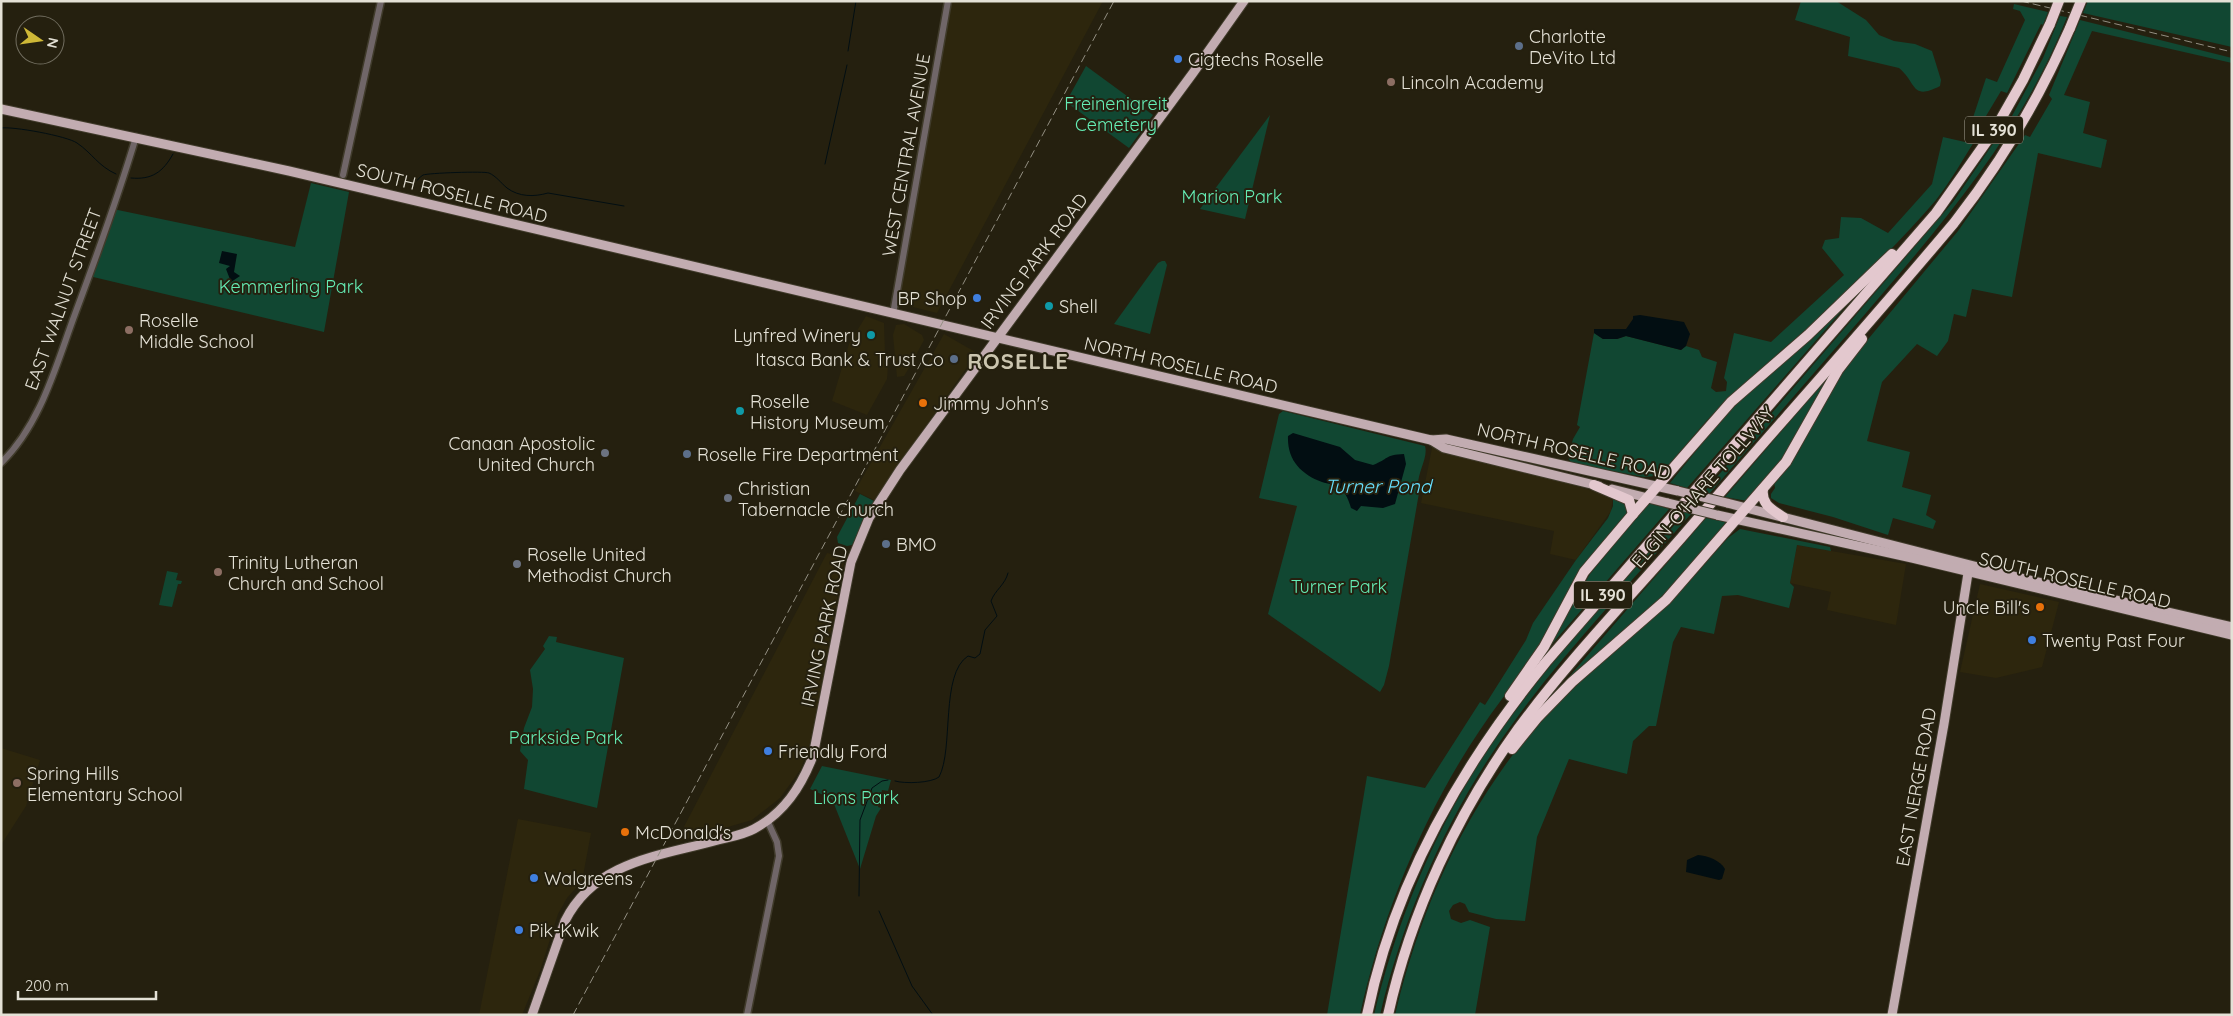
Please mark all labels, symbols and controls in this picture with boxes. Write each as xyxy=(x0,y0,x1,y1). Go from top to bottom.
north arrow xyxy=(15,15,65,65)
place label: Charlotte DeVito Ltd xyxy=(1529,25,1616,69)
text: N xyxy=(43,36,63,50)
marker: Charlotte DeVito Ltd xyxy=(1513,40,1525,52)
place label: Cigtechs Roselle xyxy=(1188,48,1324,71)
street label: WEST CENTRAL AVENUE xyxy=(877,52,935,258)
marker: Cigtechs Roselle xyxy=(1172,53,1184,65)
place label: Lincoln Academy xyxy=(1401,71,1544,94)
marker: Lincoln Academy xyxy=(1385,76,1397,88)
park label: Freinenigreit Cemetery xyxy=(1064,92,1168,136)
road number: IL 390 xyxy=(1965,116,2023,144)
street label: SOUTH ROSELLE ROAD xyxy=(354,158,550,228)
park label: Marion Park xyxy=(1182,185,1282,208)
street label: IRVING PARK ROAD xyxy=(975,188,1093,334)
street label: EAST WALNUT STREET xyxy=(19,205,107,393)
park label: Kemmerling Park xyxy=(219,275,363,298)
place label: BP Shop xyxy=(898,287,967,310)
marker: BP Shop xyxy=(971,292,983,304)
place label: Shell xyxy=(1059,295,1098,318)
marker: Shell xyxy=(1043,300,1055,312)
place label: Roselle Middle School xyxy=(139,309,254,353)
marker: Roselle Middle School xyxy=(123,324,135,336)
place label: Lynfred Winery xyxy=(733,324,861,347)
marker: Lynfred Winery xyxy=(865,329,877,341)
street label: NORTH ROSELLE ROAD xyxy=(1082,332,1280,398)
district label: ROSELLE xyxy=(967,347,1069,375)
place label: Itasca Bank & Trust Co xyxy=(755,348,944,371)
marker: Itasca Bank & Trust Co xyxy=(948,353,960,365)
place label: Roselle History Museum xyxy=(750,390,885,434)
place label: Jimmy John's xyxy=(933,392,1049,415)
marker: Jimmy John's xyxy=(917,397,929,409)
street label: ELGIN-O'HARE TOLLWAY xyxy=(1627,401,1779,573)
marker: Roselle History Museum xyxy=(734,405,746,417)
street label: NORTH ROSELLE ROAD xyxy=(1475,418,1673,484)
place label: Canaan Apostolic United Church xyxy=(449,432,595,476)
place label: Roselle Fire Department xyxy=(697,443,899,466)
marker: Canaan Apostolic United Church xyxy=(599,447,611,459)
marker: Roselle Fire Department xyxy=(681,448,693,460)
water label: Turner Pond xyxy=(1325,474,1434,498)
place label: Christian Tabernacle Church xyxy=(738,477,894,521)
marker: Christian Tabernacle Church xyxy=(722,492,734,504)
place label: BMO xyxy=(896,533,936,556)
marker: BMO xyxy=(880,538,892,550)
place label: Roselle United Methodist Church xyxy=(527,543,672,587)
street label: IRVING PARK ROAD xyxy=(796,543,852,709)
street label: SOUTH ROSELLE ROAD xyxy=(1977,547,2173,613)
place label: Trinity Lutheran Church and School xyxy=(228,551,384,595)
marker: Roselle United Methodist Church xyxy=(511,558,523,570)
marker: Trinity Lutheran Church and School xyxy=(212,566,224,578)
park label: Turner Park xyxy=(1291,575,1387,598)
road number: IL 390 xyxy=(1574,582,1632,608)
place label: Uncle Bill's xyxy=(1943,596,2030,619)
marker: Uncle Bill's xyxy=(2034,601,2046,613)
place label: Twenty Past Four xyxy=(2042,629,2185,652)
marker: Twenty Past Four xyxy=(2026,634,2038,646)
street label: EAST NERGE ROAD xyxy=(1891,706,1941,868)
park label: Parkside Park xyxy=(509,726,623,749)
place label: Friendly Ford xyxy=(778,740,888,763)
marker: Friendly Ford xyxy=(762,745,774,757)
place label: Spring Hills Elementary School xyxy=(27,762,183,806)
marker: Spring Hills Elementary School xyxy=(11,777,23,789)
park label: Lions Park xyxy=(813,786,899,809)
place label: McDonald's xyxy=(635,821,731,844)
marker: McDonald's xyxy=(619,826,631,838)
place label: Walgreens xyxy=(544,867,633,890)
marker: Walgreens xyxy=(528,872,540,884)
place label: Pik-Kwik xyxy=(529,919,599,942)
marker: Pik-Kwik xyxy=(513,924,525,936)
scale bar xyxy=(18,968,155,1000)
text: 200 m xyxy=(25,976,69,995)

